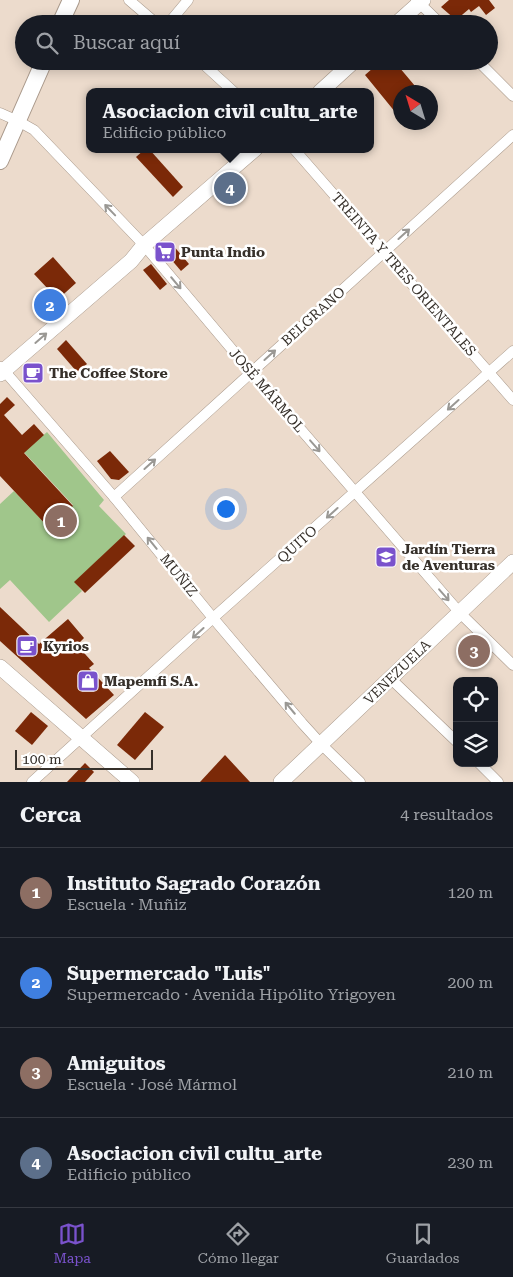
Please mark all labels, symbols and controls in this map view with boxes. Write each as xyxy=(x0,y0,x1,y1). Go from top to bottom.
search box xyxy=(15,15,498,70)
icon: search xyxy=(33,29,61,57)
text: Buscar aquí xyxy=(73,31,180,54)
north arrow xyxy=(393,85,438,130)
popup xyxy=(86,88,374,153)
text: Asociacion civil cultu_arte xyxy=(102,100,358,123)
text: Edificio público xyxy=(102,123,226,142)
pin: 4 xyxy=(214,169,246,207)
street label: TREINTA Y TRES ORIENTALES xyxy=(329,189,480,359)
one-way arrow xyxy=(104,204,116,216)
one-way arrow xyxy=(397,228,410,240)
supermarket icon: Punta Indio xyxy=(153,240,177,264)
place label: Punta Indio xyxy=(181,244,265,260)
one-way arrow xyxy=(170,276,181,289)
street label: BELGRANO xyxy=(278,283,348,349)
pin: 2 xyxy=(34,286,66,324)
one-way arrow xyxy=(34,333,47,344)
street label: JOSÉ MÁRMOL xyxy=(226,345,308,436)
one-way arrow xyxy=(264,349,277,361)
cafe icon: The Coffee Store xyxy=(21,361,45,385)
place label: The Coffee Store xyxy=(49,365,168,381)
one-way arrow xyxy=(446,399,459,410)
one-way arrow xyxy=(310,439,321,452)
one-way arrow xyxy=(144,458,157,470)
your location xyxy=(213,496,239,522)
pin: 1 xyxy=(45,502,77,540)
one-way arrow xyxy=(325,507,338,518)
street label: QUITO xyxy=(274,522,320,566)
one-way arrow xyxy=(147,537,158,550)
place label: Jardín Tierra de Aventuras xyxy=(402,541,496,573)
school or university icon: Jardín Tierra de Aventuras xyxy=(374,545,398,569)
street label: MUÑIZ xyxy=(157,551,201,599)
one-way arrow xyxy=(439,589,450,602)
one-way arrow xyxy=(191,627,204,639)
pin: 3 xyxy=(458,632,490,670)
cafe icon: Kyrios xyxy=(15,634,39,658)
street label: VENEZUELA xyxy=(360,636,434,708)
place label: Kyrios xyxy=(43,638,89,654)
shop icon: Mapemfi S.A. xyxy=(76,669,100,693)
place label: Mapemfi S.A. xyxy=(104,673,198,689)
map controls xyxy=(453,677,498,767)
button: locate xyxy=(453,677,498,722)
one-way arrow xyxy=(284,702,295,715)
button: layers xyxy=(453,722,498,767)
scale bar xyxy=(15,747,152,770)
text: 100 m xyxy=(22,751,62,767)
text: Cerca xyxy=(20,803,81,827)
text: 4 resultados xyxy=(400,805,493,824)
text: Instituto Sagrado Corazón xyxy=(67,872,320,895)
text: 1 xyxy=(32,883,40,902)
text: 120 m xyxy=(447,883,493,902)
text: Escuela · Muñiz xyxy=(67,895,186,914)
text: Supermercado "Luis" xyxy=(67,962,271,985)
text: 2 xyxy=(32,973,40,992)
text: 200 m xyxy=(447,973,493,992)
text: Supermercado · Avenida Hipólito Yrigoyen xyxy=(67,985,396,1004)
text: Amiguitos xyxy=(67,1052,166,1075)
text: 3 xyxy=(32,1063,40,1082)
text: 210 m xyxy=(447,1063,493,1082)
text: Escuela · José Mármol xyxy=(67,1075,237,1094)
text: Asociacion civil cultu_arte xyxy=(67,1142,322,1165)
text: 4 xyxy=(32,1153,40,1172)
text: 230 m xyxy=(447,1153,493,1172)
text: Edificio público xyxy=(67,1165,191,1184)
tab: Mapa xyxy=(53,1220,91,1266)
tab: Cómo llegar xyxy=(198,1220,279,1266)
tab: Guardados xyxy=(386,1220,460,1266)

